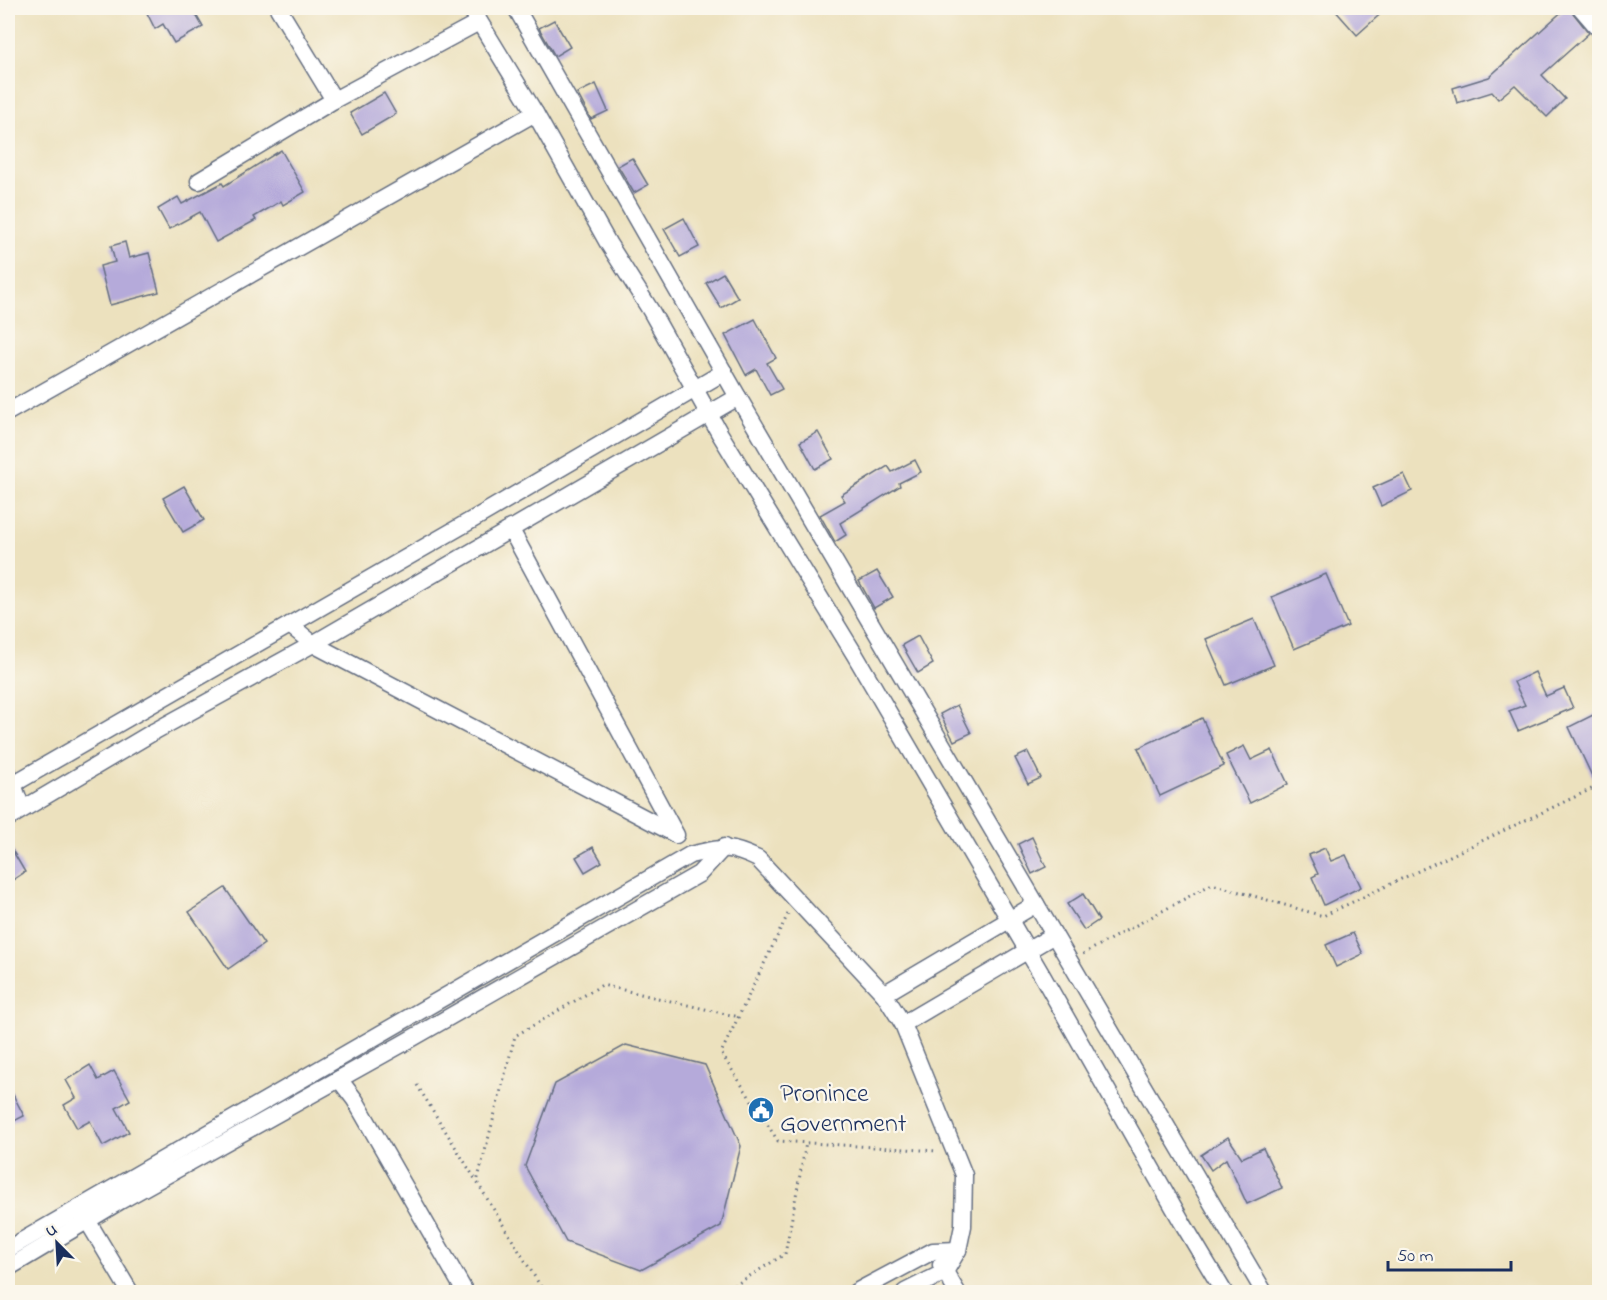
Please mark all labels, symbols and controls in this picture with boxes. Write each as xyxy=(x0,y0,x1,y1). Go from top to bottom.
place label: Pronince Government xyxy=(780,1076,907,1144)
public building icon: Pronince Government xyxy=(746,1095,776,1125)
north arrow xyxy=(27,1213,87,1273)
text: U xyxy=(42,1218,61,1244)
scale bar xyxy=(1388,1234,1511,1272)
text: 50 m xyxy=(1397,1244,1434,1270)

